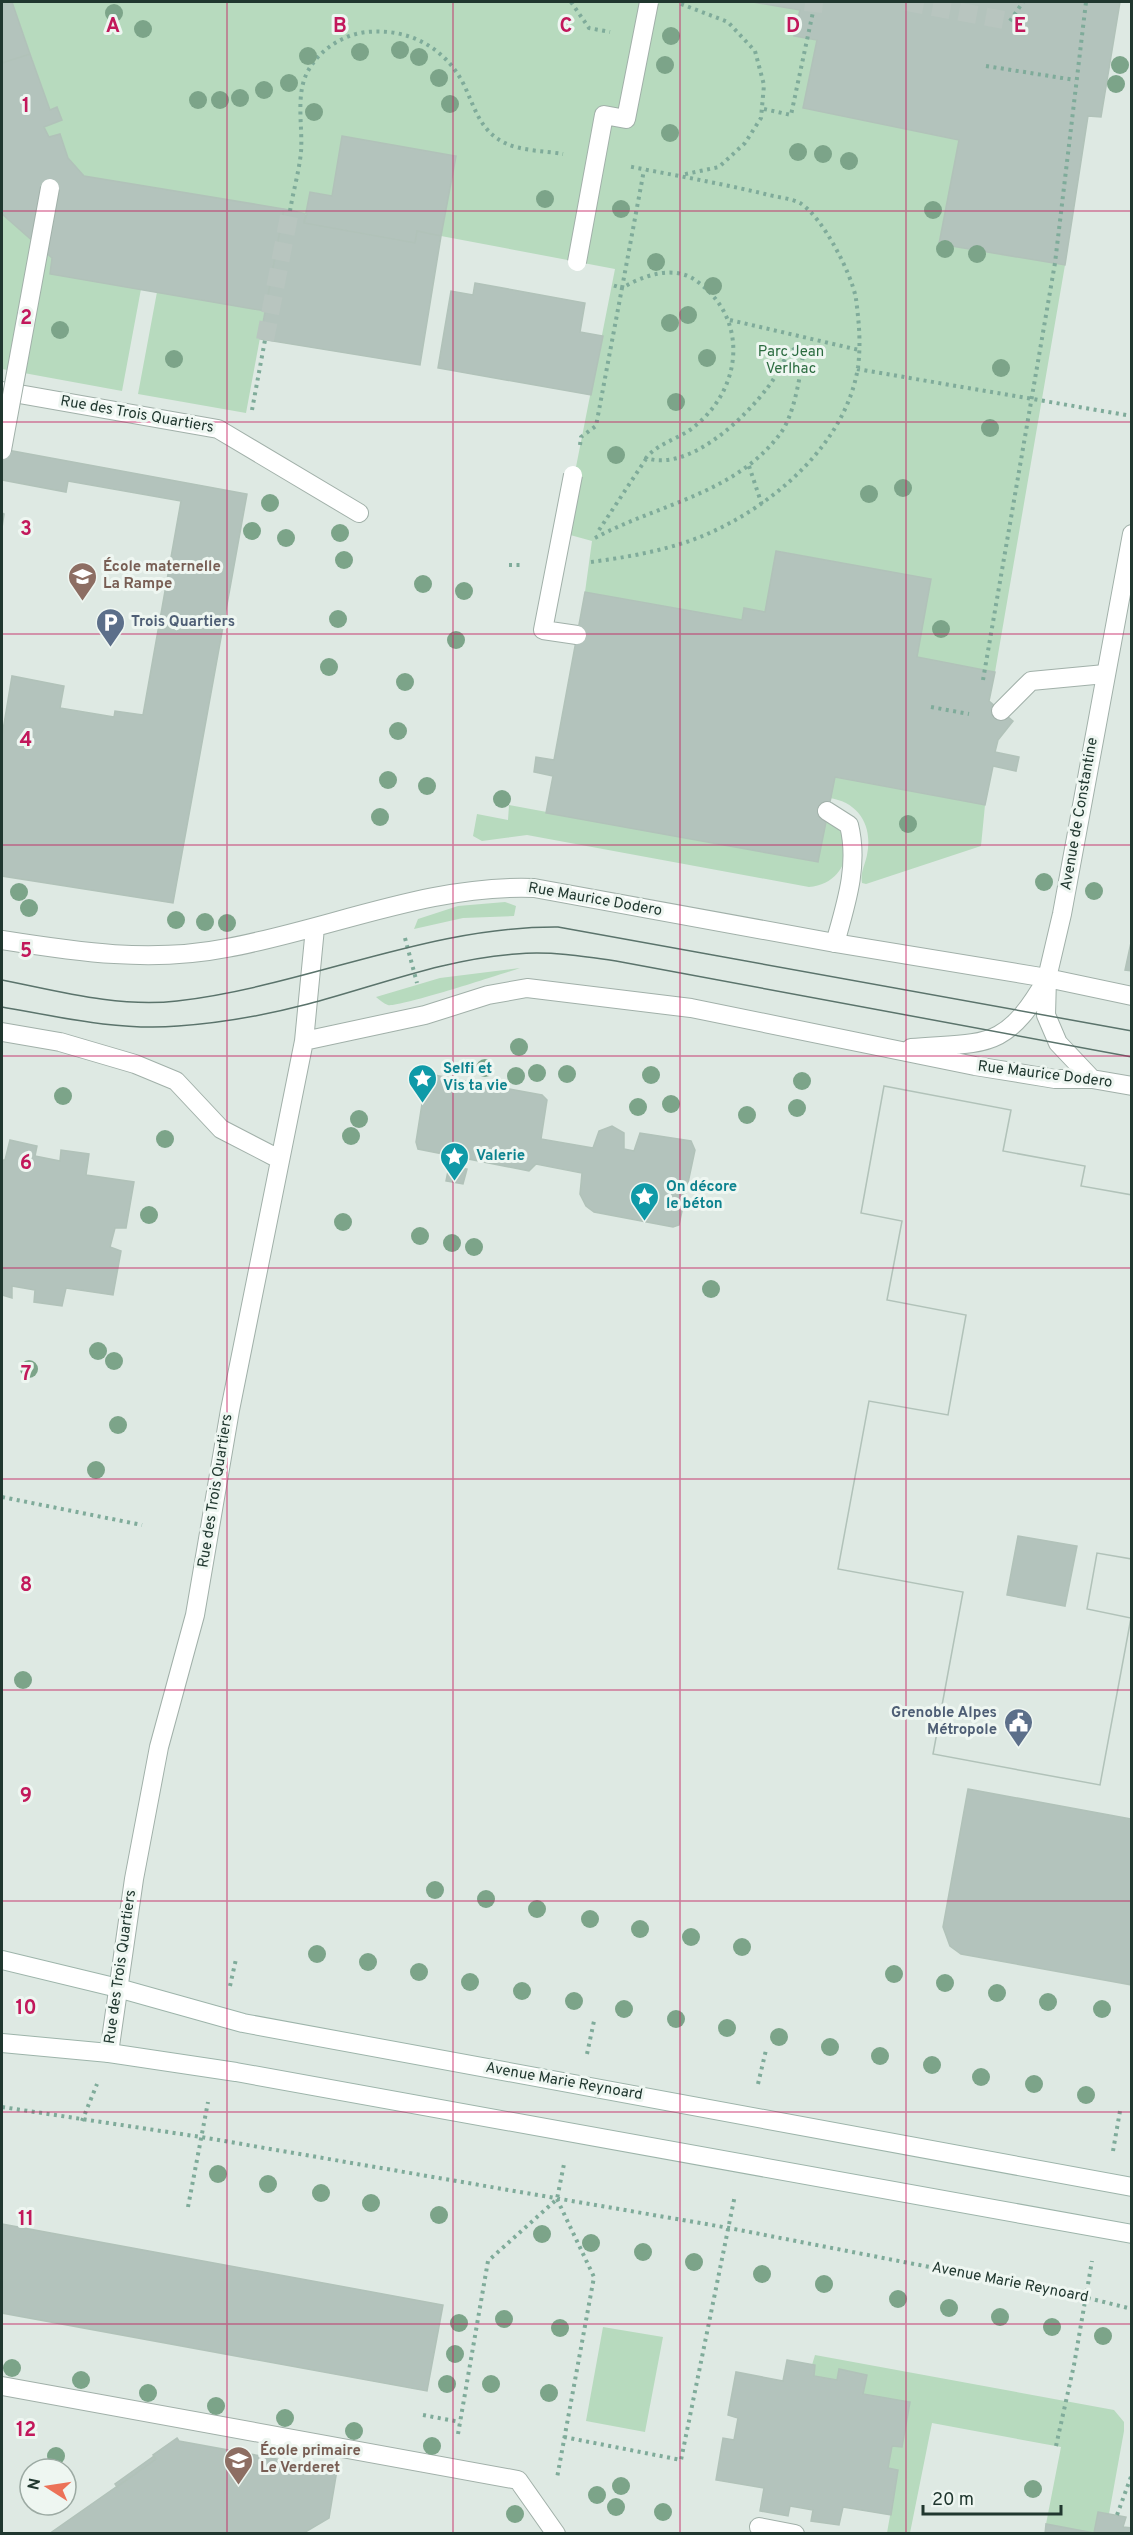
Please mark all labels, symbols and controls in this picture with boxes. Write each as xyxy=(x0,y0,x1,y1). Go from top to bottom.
text: A xyxy=(106,14,120,40)
text: B xyxy=(333,14,347,40)
text: C xyxy=(560,14,572,40)
text: D xyxy=(786,14,800,40)
text: E xyxy=(1014,14,1026,40)
text: 1 xyxy=(22,94,30,120)
text: 2 xyxy=(20,306,32,332)
park label: Parc Jean Verlhac xyxy=(758,343,824,379)
street label: Rue des Trois Quartiers xyxy=(59,392,215,438)
text: 3 xyxy=(20,517,32,543)
place label: École maternelle La Rampe xyxy=(103,557,221,594)
school or university icon: École maternelle La Rampe xyxy=(66,560,98,602)
parking icon: Trois Quartiers xyxy=(94,606,126,648)
place label: Trois Quartiers xyxy=(131,613,235,632)
text: 4 xyxy=(20,728,32,754)
street label: Avenue de Constantine xyxy=(1057,736,1103,892)
street label: Rue Maurice Dodero xyxy=(527,879,663,921)
text: 5 xyxy=(20,939,32,965)
street label: Rue Maurice Dodero xyxy=(976,1057,1114,1093)
place label: Selfi et Vis ta vie xyxy=(443,1060,508,1096)
place icon: Selfi et Vis ta vie xyxy=(406,1062,438,1104)
place icon: Valerie xyxy=(439,1140,471,1182)
place label: Valerie xyxy=(476,1147,525,1166)
text: 6 xyxy=(20,1151,32,1177)
place label: On décore le béton xyxy=(666,1178,737,1214)
place icon: On décore le béton xyxy=(629,1180,661,1222)
text: 7 xyxy=(21,1362,31,1388)
street label: Rue des Trois Quartiers xyxy=(194,1413,238,1569)
text: 8 xyxy=(20,1573,32,1599)
place label: Grenoble Alpes Métropole xyxy=(891,1704,997,1740)
public building icon: Grenoble Alpes Métropole xyxy=(1002,1706,1034,1748)
text: 9 xyxy=(20,1784,32,1810)
street label: Rue des Trois Quartiers xyxy=(101,1889,141,2045)
text: 10 xyxy=(15,1996,37,2022)
street label: Avenue Marie Reynoard xyxy=(484,2059,644,2105)
text: 11 xyxy=(18,2207,34,2233)
street label: Avenue Marie Reynoard xyxy=(930,2258,1090,2308)
text: 12 xyxy=(16,2418,36,2444)
place label: École primaire Le Verderet xyxy=(260,2441,361,2478)
school or university icon: École primaire Le Verderet xyxy=(223,2444,255,2486)
north arrow xyxy=(18,2457,78,2517)
text: N xyxy=(24,2477,46,2492)
scale bar xyxy=(923,2478,1061,2516)
text: 20 m xyxy=(932,2489,974,2512)

